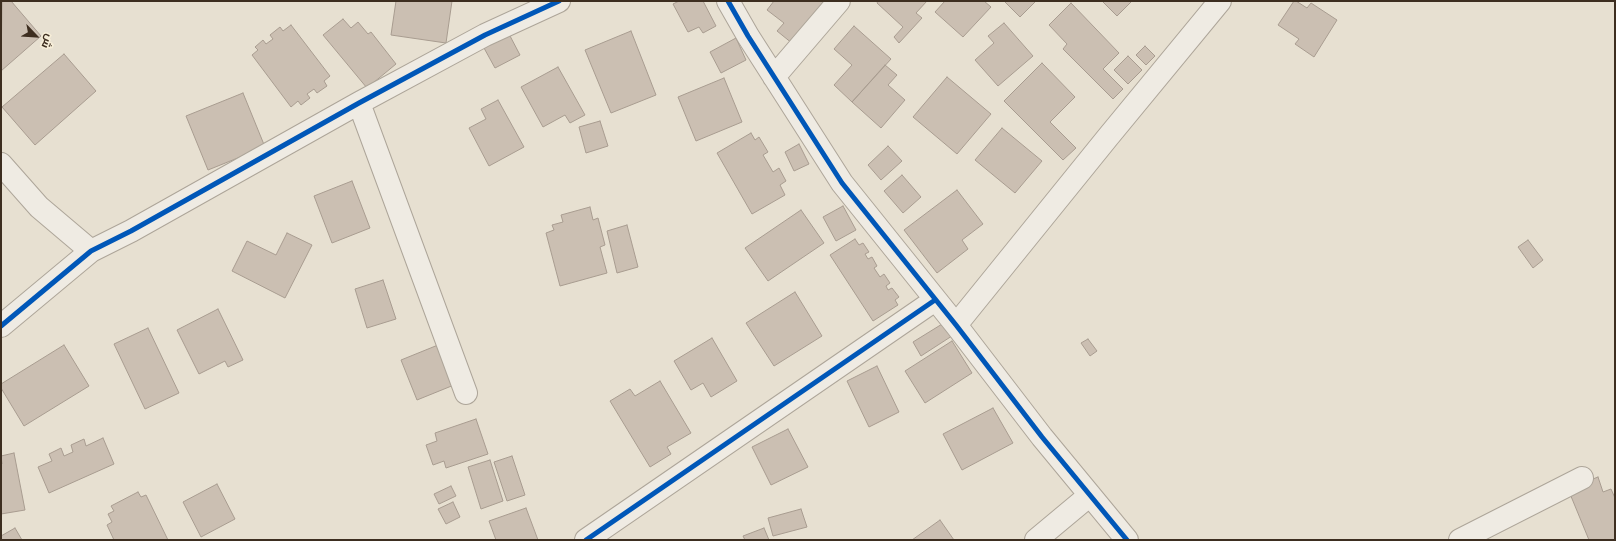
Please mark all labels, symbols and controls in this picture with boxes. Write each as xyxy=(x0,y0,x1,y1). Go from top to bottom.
north arrow xyxy=(16,16,56,56)
text: ش xyxy=(38,32,56,50)

